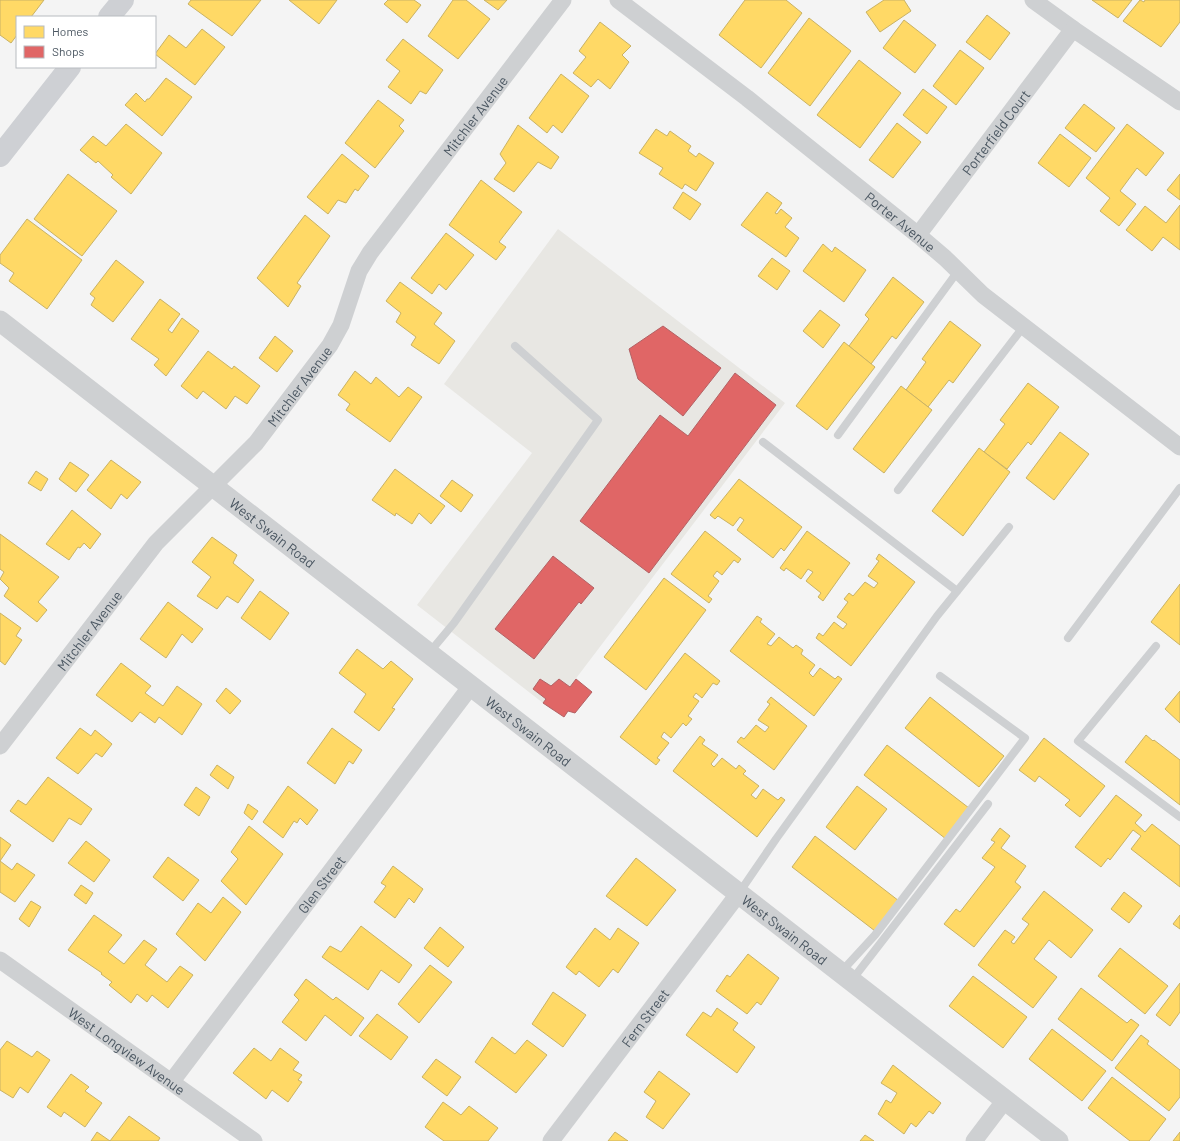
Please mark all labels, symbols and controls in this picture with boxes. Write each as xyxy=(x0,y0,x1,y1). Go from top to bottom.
legend xyxy=(16,16,156,68)
text: Homes xyxy=(52,24,89,38)
text: Shops xyxy=(52,44,85,58)
street label: Mitchler Avenue xyxy=(439,72,511,159)
street label: Porterfield Court xyxy=(958,86,1033,178)
street label: Porter Avenue xyxy=(862,188,939,255)
street label: Mitchler Avenue xyxy=(263,342,335,430)
street label: West Swain Road xyxy=(226,494,319,571)
street label: Mitchler Avenue xyxy=(53,587,125,674)
street label: West Swain Road xyxy=(483,692,575,769)
street label: Glen Street xyxy=(294,852,348,916)
street label: West Swain Road xyxy=(739,891,831,968)
street label: Fern Street xyxy=(617,985,672,1050)
street label: West Longview Avenue xyxy=(65,1003,189,1098)

